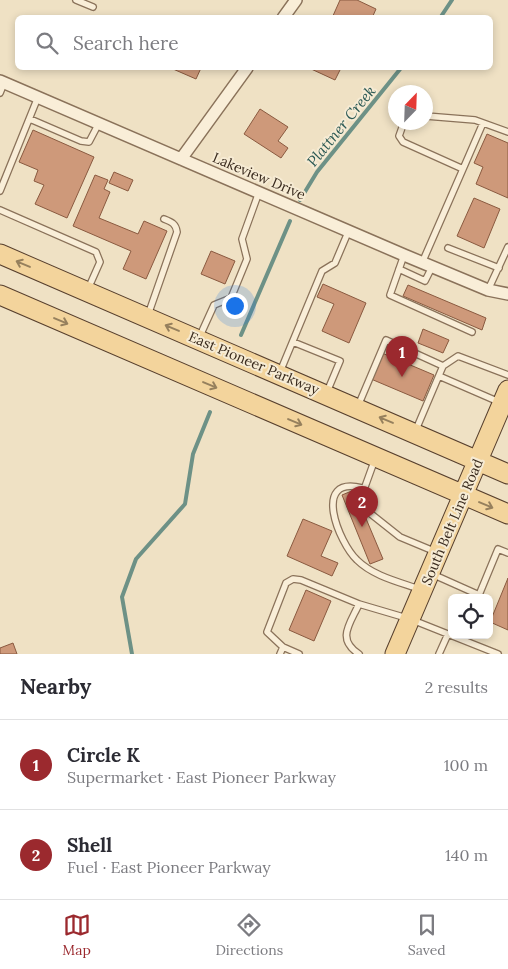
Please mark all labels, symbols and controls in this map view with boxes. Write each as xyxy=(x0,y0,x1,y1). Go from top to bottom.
search box xyxy=(15,15,493,70)
icon: search xyxy=(33,29,61,57)
text: Search here xyxy=(73,31,179,55)
water label: Plattner Creek xyxy=(303,82,380,170)
north arrow xyxy=(388,85,433,130)
street label: Lakeview Drive xyxy=(210,148,308,204)
one-way arrow xyxy=(16,258,31,268)
your location xyxy=(222,293,248,319)
one-way arrow xyxy=(53,316,68,326)
one-way arrow xyxy=(165,323,180,332)
street label: East Pioneer Parkway xyxy=(186,327,323,399)
pin: 1 xyxy=(386,336,418,377)
one-way arrow xyxy=(202,381,217,391)
one-way arrow xyxy=(379,414,394,424)
one-way arrow xyxy=(287,418,302,428)
street label: South Belt Line Road xyxy=(417,456,487,588)
pin: 2 xyxy=(346,486,378,527)
one-way arrow xyxy=(478,500,493,510)
map controls xyxy=(448,594,493,639)
button: locate xyxy=(448,594,493,639)
text: Nearby xyxy=(20,673,91,700)
text: 2 results xyxy=(425,677,488,697)
text: Circle K xyxy=(67,743,140,767)
text: 1 xyxy=(33,755,39,775)
text: 100 m xyxy=(444,755,488,775)
text: Supermarket · East Pioneer Parkway xyxy=(67,767,336,787)
text: Shell xyxy=(67,833,112,857)
text: 2 xyxy=(32,845,40,865)
text: 140 m xyxy=(445,845,488,865)
text: Fuel · East Pioneer Parkway xyxy=(67,857,271,877)
tab: Map xyxy=(62,911,91,959)
tab: Directions xyxy=(215,911,283,959)
tab: Saved xyxy=(408,911,446,959)

